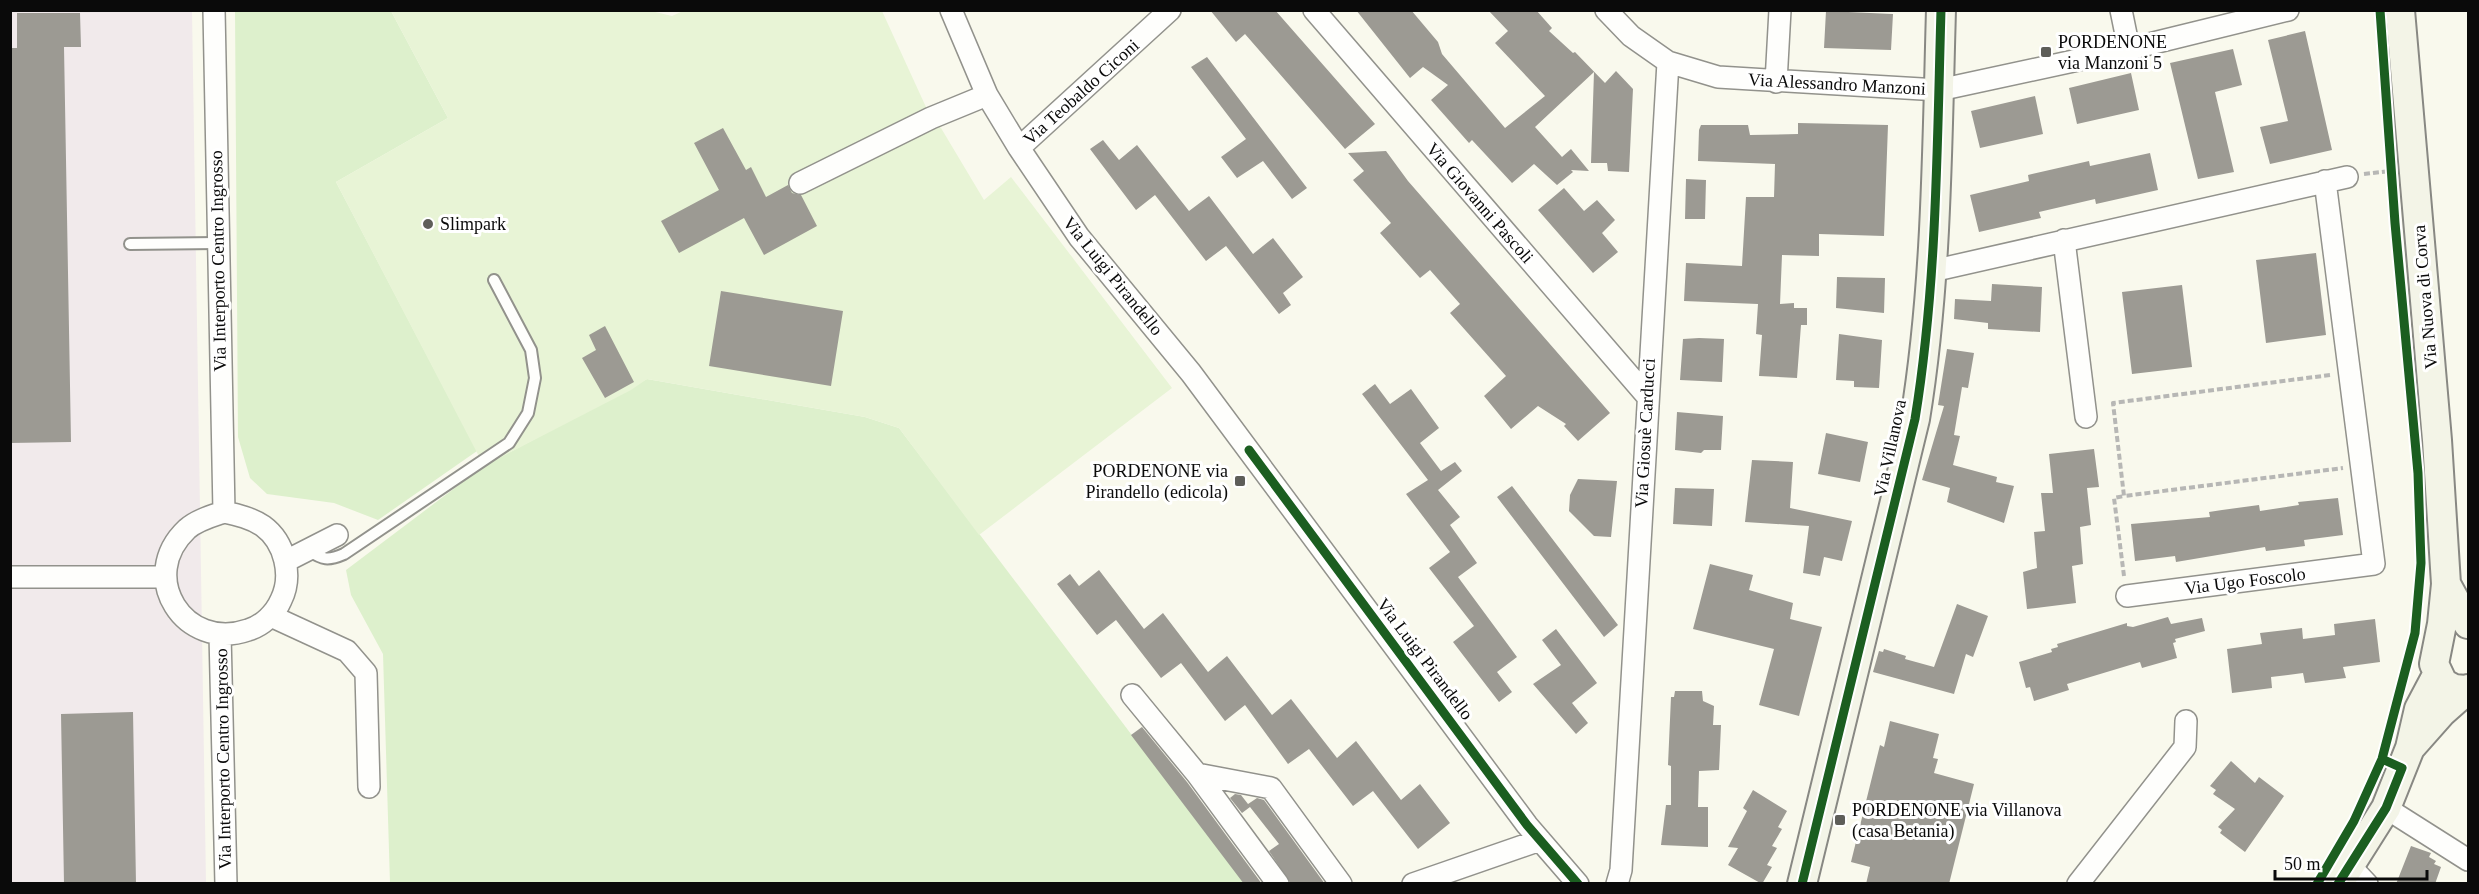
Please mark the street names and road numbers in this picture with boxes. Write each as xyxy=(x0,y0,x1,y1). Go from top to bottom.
street label: Via Teobaldo Ciconi xyxy=(1019,35,1143,149)
street label: Via Alessandro Manzoni xyxy=(1748,69,1926,99)
street label: Via Giovanni Pascoli xyxy=(1422,139,1538,267)
street label: Via Interporto Centro Ingrosso xyxy=(206,150,230,372)
street label: Via Luigi Pirandello xyxy=(1059,213,1167,339)
street label: Via Nuova di Corva xyxy=(2409,224,2441,370)
street label: Via Giosuè Carducci xyxy=(1631,358,1659,508)
street label: Via Villanova xyxy=(1870,398,1910,498)
street label: Via Ugo Foscolo xyxy=(2183,564,2307,598)
street label: Via Luigi Pirandello xyxy=(1373,594,1477,724)
street label: Via Interporto Centro Ingrosso xyxy=(211,648,235,870)

